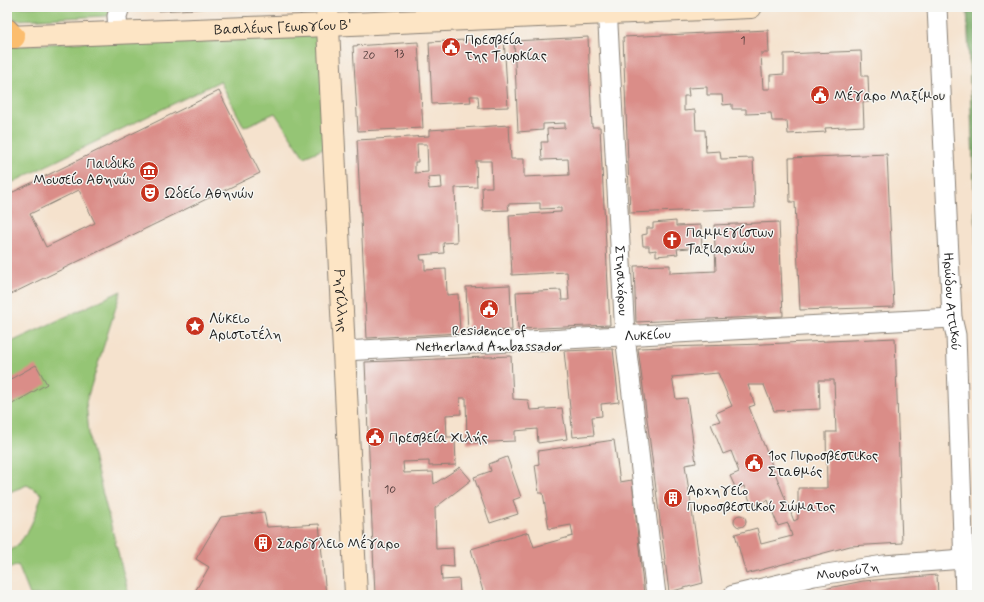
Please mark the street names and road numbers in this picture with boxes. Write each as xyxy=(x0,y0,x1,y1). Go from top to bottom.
street label: Βασιλέως Γεωργίου Β' xyxy=(214,16,352,39)
street label: Στησιχόρου xyxy=(610,245,632,316)
street label: Ηρώδου Αττικού xyxy=(939,252,965,351)
street label: Ρηγίλλης xyxy=(330,269,351,333)
street label: Λυκείου xyxy=(624,325,671,346)
street label: Μουρούζη xyxy=(815,558,880,586)

